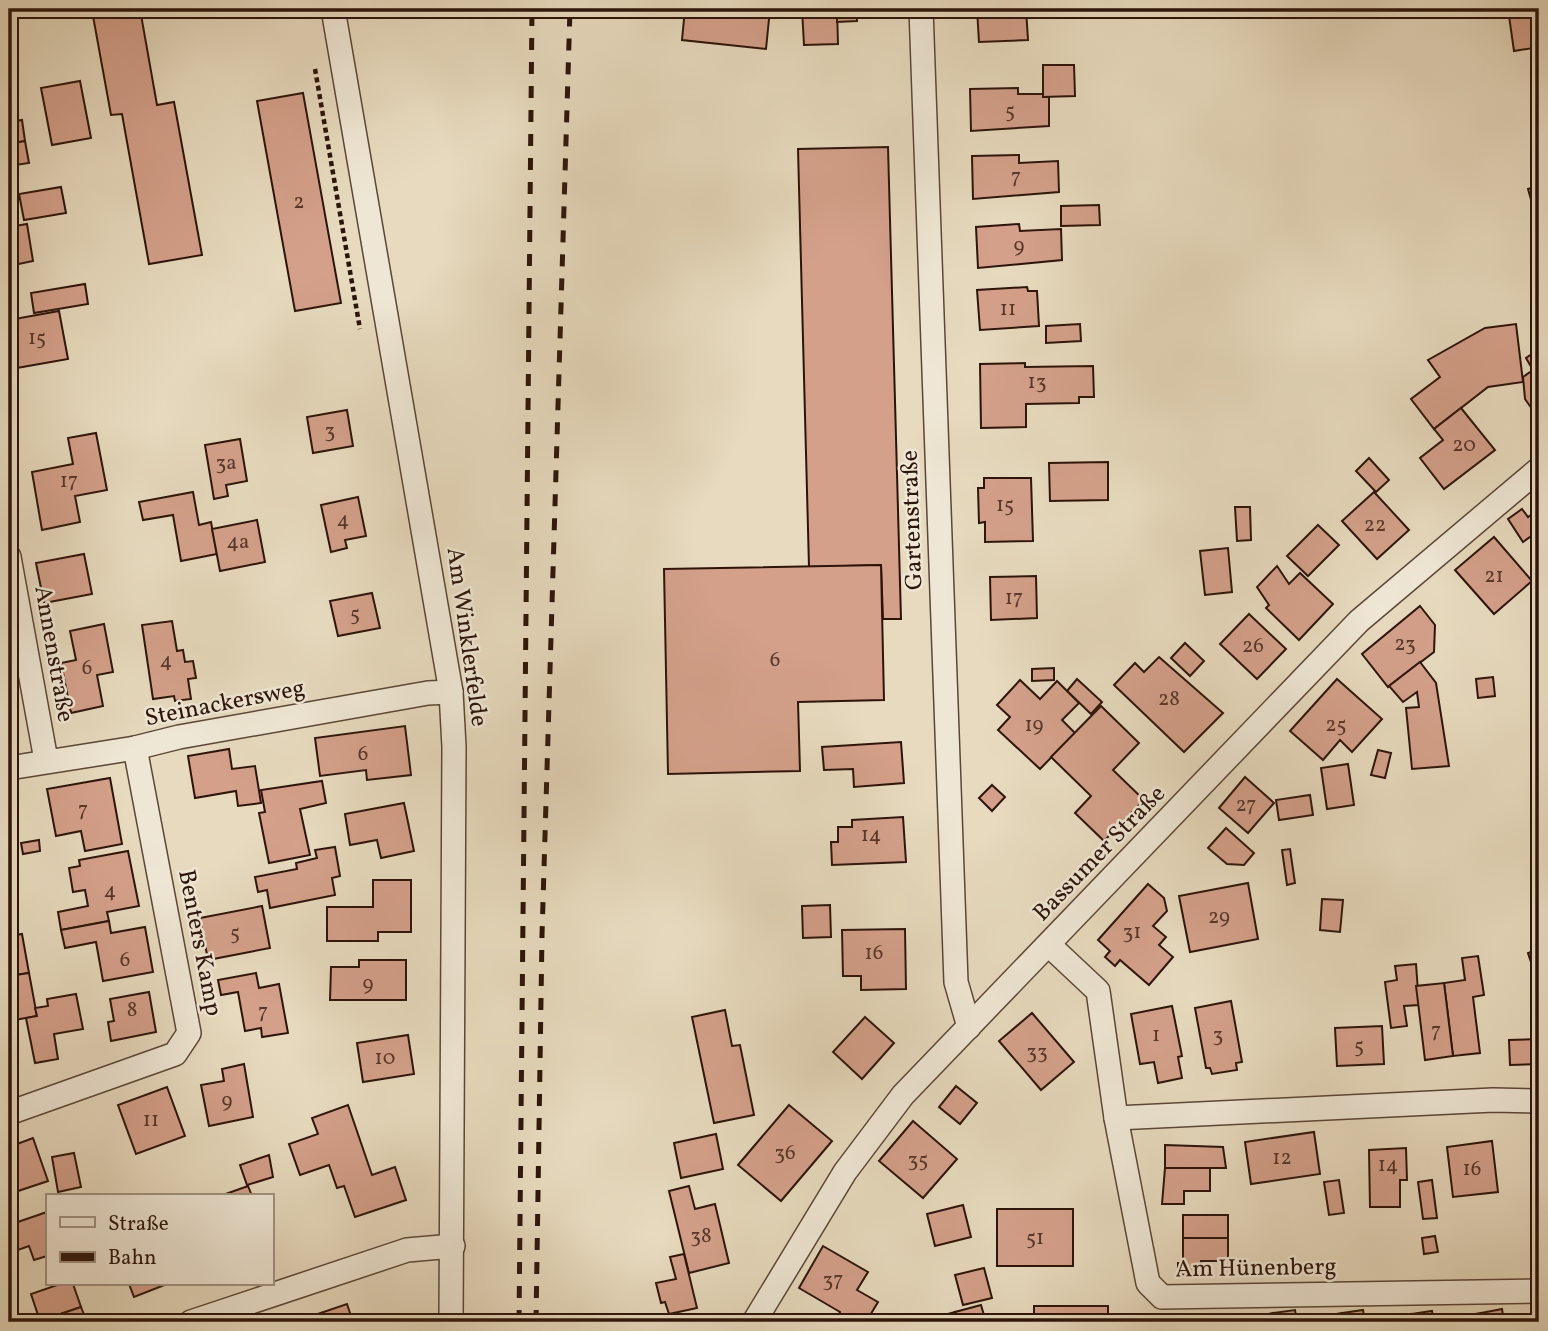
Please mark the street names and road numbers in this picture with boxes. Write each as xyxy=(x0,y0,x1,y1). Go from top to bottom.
street label: Gartenstraße xyxy=(894,450,932,590)
street label: Am Winklerfelde xyxy=(437,545,495,729)
street label: Annenstraße xyxy=(24,583,82,725)
street label: Steinackersweg xyxy=(142,672,308,736)
street label: Bassumer Straße xyxy=(1026,778,1174,930)
street label: Benters Kamp xyxy=(168,867,230,1019)
street label: Am Hünenberg xyxy=(1175,1251,1337,1287)

